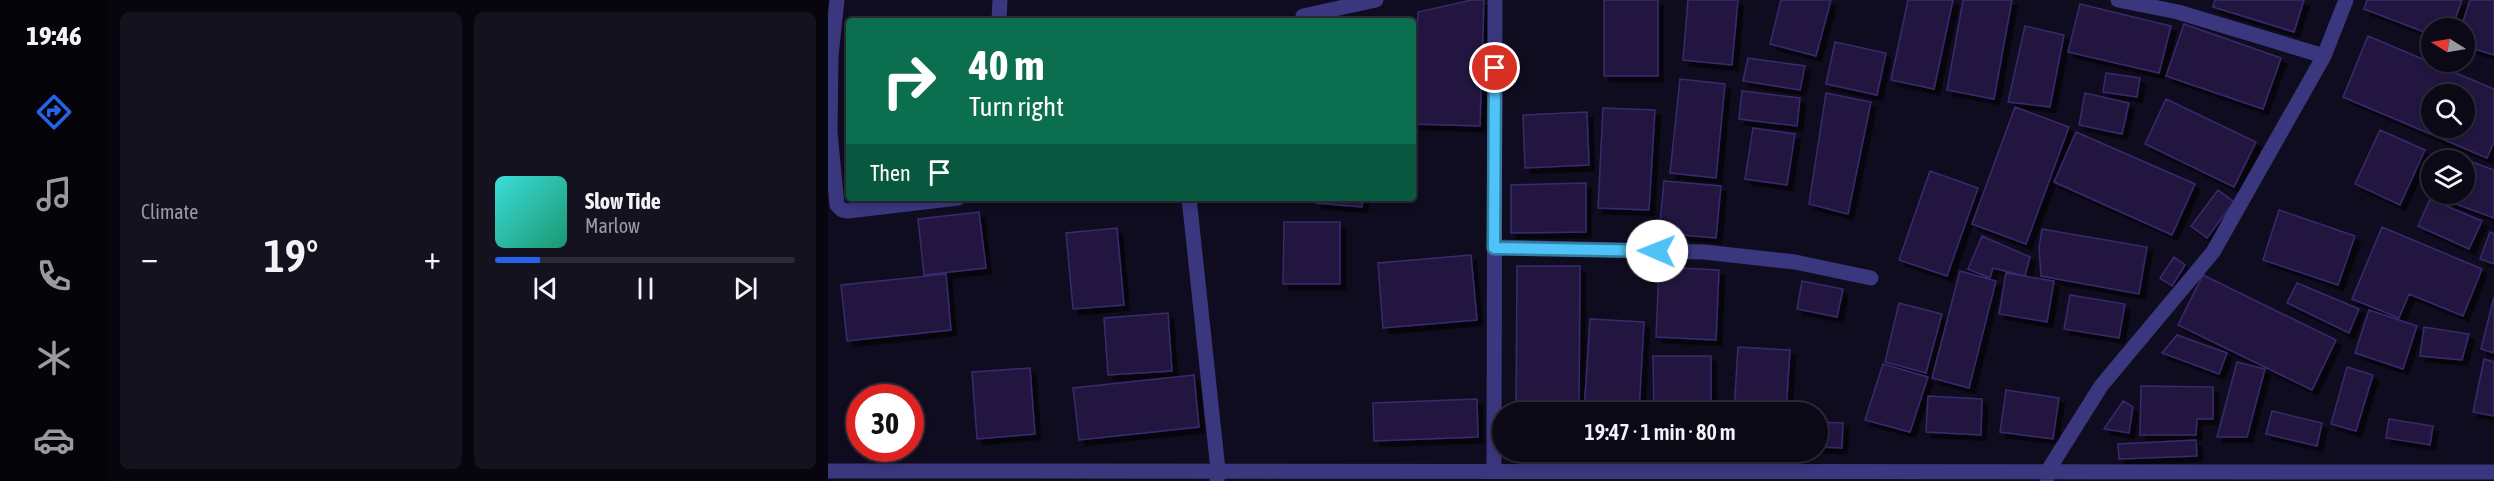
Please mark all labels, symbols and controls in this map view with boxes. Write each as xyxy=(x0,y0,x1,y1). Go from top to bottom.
north arrow xyxy=(2421,18,2475,72)
map controls xyxy=(2421,18,2475,204)
text: 19:46 xyxy=(26,20,82,51)
text: 40 m xyxy=(969,41,1044,89)
icon: right xyxy=(870,42,948,120)
pin xyxy=(1469,42,1520,93)
icon: arrive xyxy=(1478,51,1511,84)
button: search xyxy=(2421,84,2475,138)
icon: directions xyxy=(33,91,75,133)
text: Turn right xyxy=(969,91,1064,122)
button: layers xyxy=(2421,150,2475,204)
icon: arrive xyxy=(923,156,956,189)
text: Then xyxy=(870,160,911,186)
icon: music xyxy=(33,173,75,215)
text: Slow Tide xyxy=(585,188,661,214)
text: Climate xyxy=(141,200,198,223)
text: Marlow xyxy=(585,214,640,237)
position arrow xyxy=(1625,219,1689,283)
text: 19° xyxy=(264,230,318,282)
text: − xyxy=(141,238,158,276)
text: + xyxy=(424,238,441,276)
icon: phone xyxy=(33,255,75,297)
icon: previous xyxy=(529,272,562,305)
icon: pause xyxy=(629,272,662,305)
icon: next xyxy=(729,272,762,305)
icon: climate xyxy=(33,337,75,379)
speed limit sign: 30 xyxy=(846,384,924,462)
icon: car xyxy=(33,419,75,461)
text: 19:47 · 1 min · 80 m xyxy=(1584,419,1736,445)

